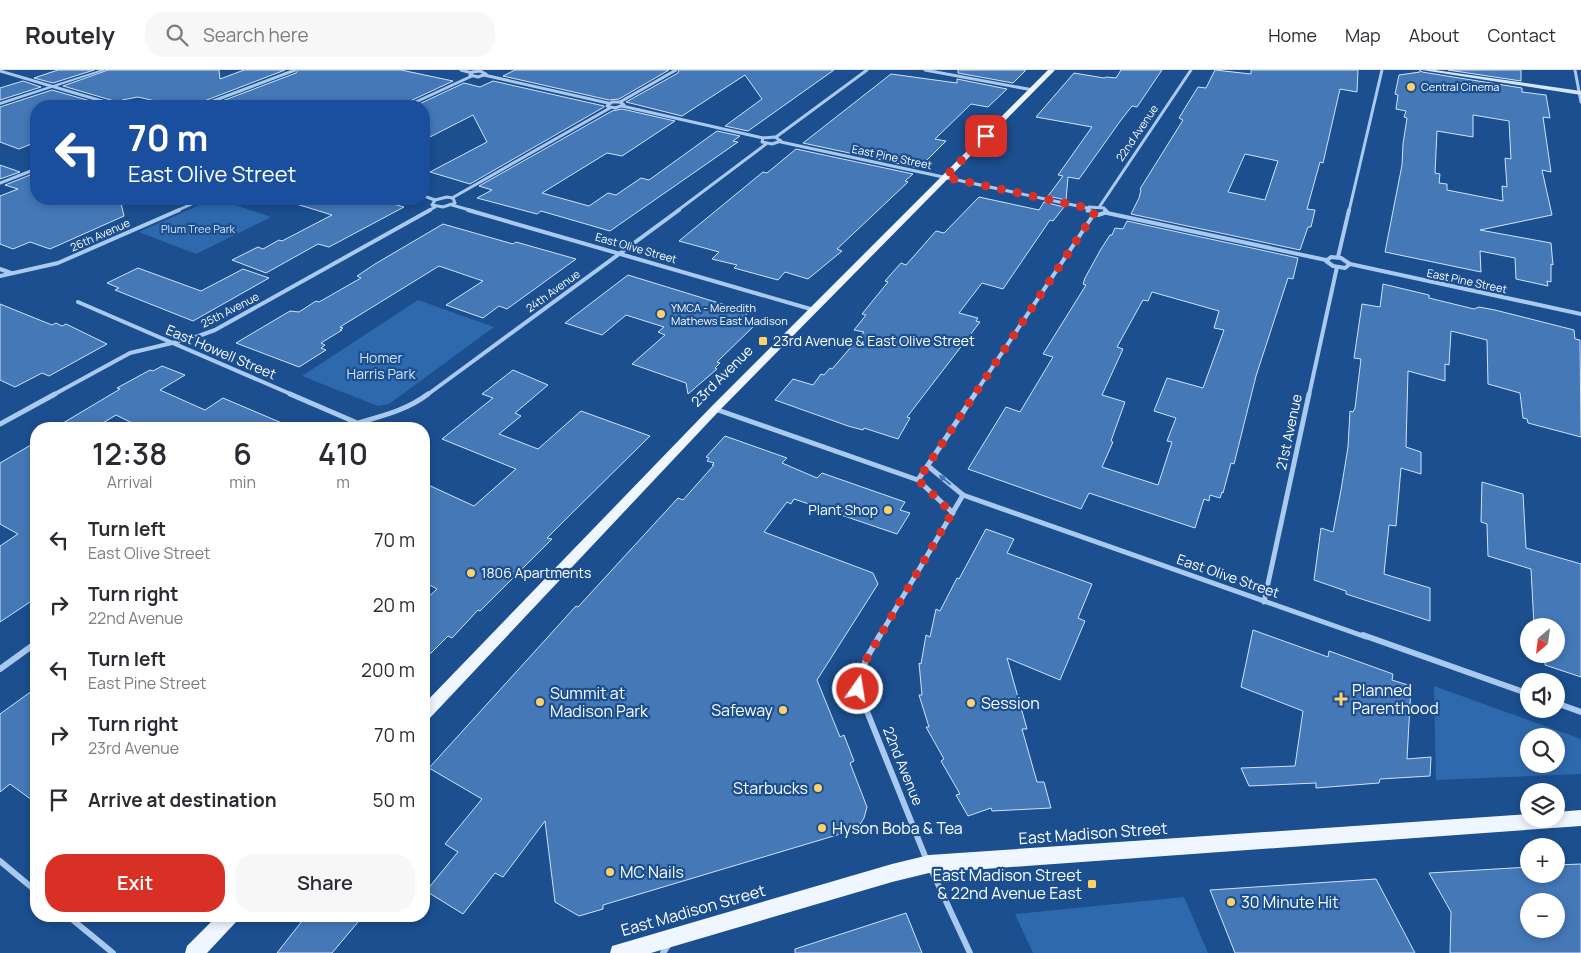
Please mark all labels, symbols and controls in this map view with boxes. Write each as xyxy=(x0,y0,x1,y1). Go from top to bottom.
search box xyxy=(145,12,495,57)
text: Routely xyxy=(25,18,115,51)
icon: search xyxy=(163,21,191,49)
text: Search here xyxy=(203,22,309,48)
text: Home xyxy=(1268,23,1317,47)
text: Map xyxy=(1345,23,1381,47)
text: About xyxy=(1409,23,1459,47)
text: Contact xyxy=(1487,23,1556,47)
place label: Central Cinema xyxy=(1421,79,1499,94)
marker: Central Cinema xyxy=(1405,81,1417,93)
street label: 22nd Avenue xyxy=(1112,101,1161,164)
text: 70 m xyxy=(128,114,208,162)
pin xyxy=(965,115,1007,157)
icon: left xyxy=(45,120,110,185)
icon: arrive xyxy=(972,122,1000,150)
street label: East Pine Street xyxy=(851,141,933,172)
text: East Olive Street xyxy=(128,159,296,189)
street label: 26th Avenue xyxy=(68,214,133,254)
park label: Plum Tree Park xyxy=(161,221,236,236)
street label: East Olive Street xyxy=(594,229,679,266)
street label: East Pine Street xyxy=(1426,265,1508,296)
street label: 24th Avenue xyxy=(523,266,583,315)
street label: 25th Avenue xyxy=(198,288,262,331)
place label: YMCA - Meredith Mathews East Madison xyxy=(671,300,788,328)
marker: YMCA - Meredith Mathews East Madison xyxy=(655,308,667,320)
street label: East Howell Street xyxy=(163,320,280,384)
place label: 23rd Avenue & East Olive Street xyxy=(773,331,975,350)
marker: 23rd Avenue & East Olive Street xyxy=(757,335,769,347)
street label: 23rd Avenue xyxy=(687,341,757,411)
park label: Homer Harris Park xyxy=(347,348,416,383)
street label: 21st Avenue xyxy=(1271,392,1306,472)
text: 12:38 xyxy=(92,433,167,474)
text: 6 xyxy=(233,433,252,474)
text: 410 xyxy=(318,433,368,474)
text: Arrival xyxy=(107,471,152,493)
text: min xyxy=(229,471,256,493)
text: m xyxy=(336,471,350,493)
one-way arrow xyxy=(939,475,952,486)
place label: Plant Shop xyxy=(808,500,878,519)
marker: Plant Shop xyxy=(882,504,894,516)
text: Turn left xyxy=(88,516,166,542)
icon: left xyxy=(45,526,73,554)
text: 70 m xyxy=(374,527,415,553)
text: East Olive Street xyxy=(88,542,210,564)
street label: East Olive Street xyxy=(1174,549,1282,602)
place label: 1806 Apartments xyxy=(481,563,591,582)
marker: 1806 Apartments xyxy=(465,567,477,579)
text: Turn right xyxy=(88,581,178,607)
icon: right xyxy=(45,591,73,619)
text: 20 m xyxy=(373,592,415,618)
text: 22nd Avenue xyxy=(88,607,183,629)
north arrow xyxy=(1520,618,1565,662)
map controls xyxy=(1520,618,1565,938)
text: Turn left xyxy=(88,646,166,672)
icon: left xyxy=(45,656,73,684)
text: 200 m xyxy=(361,657,415,683)
position arrow xyxy=(831,662,883,714)
text: East Pine Street xyxy=(88,672,206,694)
button: sound xyxy=(1520,673,1565,718)
place label: Planned Parenthood xyxy=(1352,679,1439,719)
place label: Summit at Madison Park xyxy=(550,682,649,722)
place label: Session xyxy=(981,692,1040,714)
marker: Planned Parenthood xyxy=(1334,692,1348,706)
marker: Summit at Madison Park xyxy=(534,696,546,708)
marker: Session xyxy=(965,697,977,709)
place label: Safeway xyxy=(711,699,774,721)
marker: Safeway xyxy=(777,704,789,716)
text: Turn right xyxy=(88,711,178,737)
icon: right xyxy=(45,721,73,749)
text: 70 m xyxy=(374,722,415,748)
street label: 22nd Avenue xyxy=(879,724,928,808)
button: search xyxy=(1520,728,1565,773)
text: 23rd Avenue xyxy=(88,737,179,759)
place label: Starbucks xyxy=(733,777,808,799)
marker: Starbucks xyxy=(812,782,824,794)
button: layers xyxy=(1520,783,1565,828)
icon: arrive xyxy=(45,786,73,814)
text: Arrive at destination xyxy=(88,787,277,813)
text: 50 m xyxy=(373,787,415,813)
place label: Hyson Boba & Tea xyxy=(832,817,963,839)
street label: East Madison Street xyxy=(1018,817,1168,849)
marker: Hyson Boba & Tea xyxy=(816,822,828,834)
button: + xyxy=(1520,838,1565,883)
button: Exit xyxy=(45,854,225,912)
button: Share xyxy=(235,854,415,912)
place label: MC Nails xyxy=(620,861,684,883)
place label: East Madison Street & 22nd Avenue East xyxy=(933,864,1082,904)
marker: MC Nails xyxy=(604,866,616,878)
marker: East Madison Street & 22nd Avenue East xyxy=(1086,878,1098,890)
street label: East Madison Street xyxy=(618,879,768,941)
place label: 30 Minute Hit xyxy=(1241,891,1339,913)
button: − xyxy=(1520,893,1565,938)
marker: 30 Minute Hit xyxy=(1225,896,1237,908)

